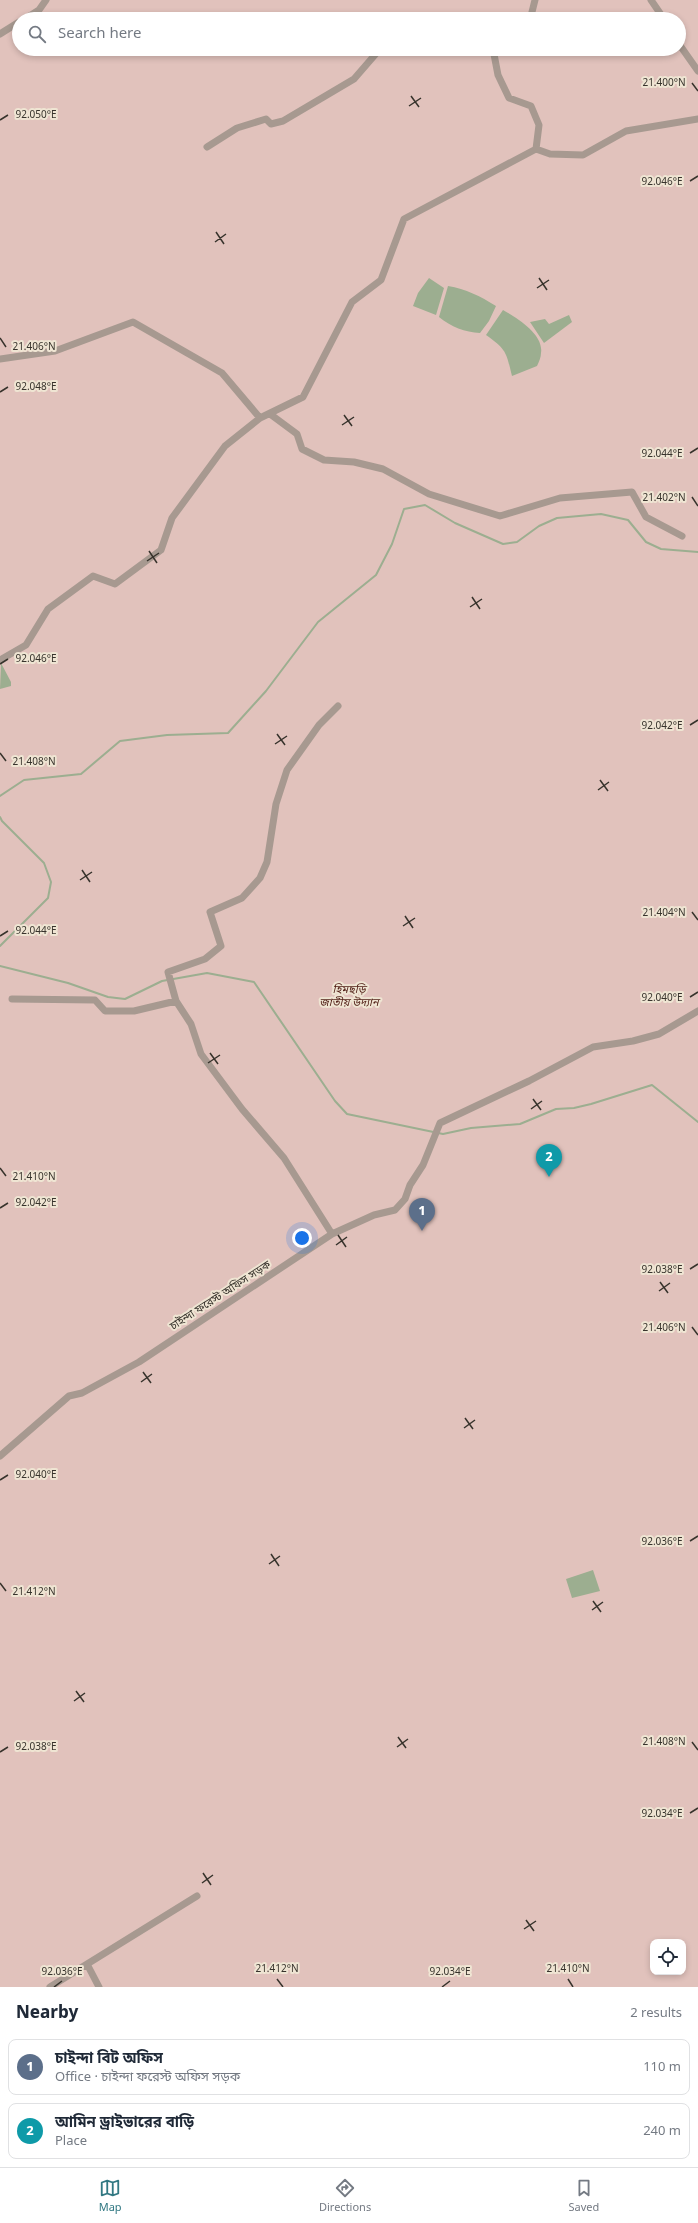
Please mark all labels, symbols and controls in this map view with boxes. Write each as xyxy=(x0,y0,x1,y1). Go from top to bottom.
search box xyxy=(12,12,686,56)
icon: search xyxy=(26,23,48,45)
text: Search here xyxy=(58,24,141,44)
text: 21.400°N xyxy=(642,77,686,90)
text: 92.050°E xyxy=(15,109,57,122)
text: 92.046°E xyxy=(641,176,683,189)
text: 21.406°N xyxy=(12,341,56,354)
text: 92.048°E xyxy=(15,381,57,394)
text: 92.044°E xyxy=(641,448,683,461)
text: 21.402°N xyxy=(642,492,686,505)
text: 92.046°E xyxy=(15,653,57,666)
text: 92.042°E xyxy=(641,720,683,733)
text: 21.408°N xyxy=(12,756,56,769)
text: 21.404°N xyxy=(642,907,686,920)
text: 92.044°E xyxy=(15,925,57,938)
park label: হিমছড়ি জাতীয় উদ্যান xyxy=(319,983,381,1010)
text: 92.040°E xyxy=(641,992,683,1005)
pin: 2 xyxy=(536,1144,562,1177)
text: 21.410°N xyxy=(12,1171,56,1184)
text: 92.042°E xyxy=(15,1197,57,1210)
pin: 1 xyxy=(409,1198,435,1231)
your location xyxy=(292,1228,312,1248)
street label: চাইন্দা ফরেস্ট অফিস সড়ক xyxy=(167,1258,274,1334)
text: 92.038°E xyxy=(641,1264,683,1277)
text: 21.406°N xyxy=(642,1322,686,1335)
text: 92.040°E xyxy=(15,1469,57,1482)
text: 92.036°E xyxy=(641,1536,683,1549)
text: 21.412°N xyxy=(12,1586,56,1599)
text: 21.408°N xyxy=(642,1736,686,1749)
text: 92.038°E xyxy=(15,1741,57,1754)
text: 92.034°E xyxy=(641,1808,683,1821)
map controls xyxy=(650,1939,686,1975)
button: locate xyxy=(650,1939,686,1975)
text: 21.412°N xyxy=(255,1963,299,1976)
text: 21.410°N xyxy=(546,1963,590,1976)
text: 92.036°E xyxy=(41,1966,83,1979)
text: 92.034°E xyxy=(429,1966,471,1979)
text: Nearby xyxy=(16,2002,78,2025)
text: 2 results xyxy=(630,2005,682,2022)
text: চাইন্দা বিট অফিস xyxy=(55,2049,163,2069)
text: 1 xyxy=(26,2059,34,2076)
text: 110 m xyxy=(643,2059,681,2076)
text: Office · চাইন্দা ফরেস্ট অফিস সড়ক xyxy=(55,2069,240,2086)
text: আমিন ড্রাইভারের বাড়ি xyxy=(55,2113,194,2133)
text: 2 xyxy=(26,2123,34,2140)
text: 240 m xyxy=(643,2123,681,2140)
text: Place xyxy=(55,2133,87,2150)
tab: Map xyxy=(99,2177,122,2215)
tab: Directions xyxy=(319,2177,371,2215)
tab: Saved xyxy=(569,2177,599,2215)

